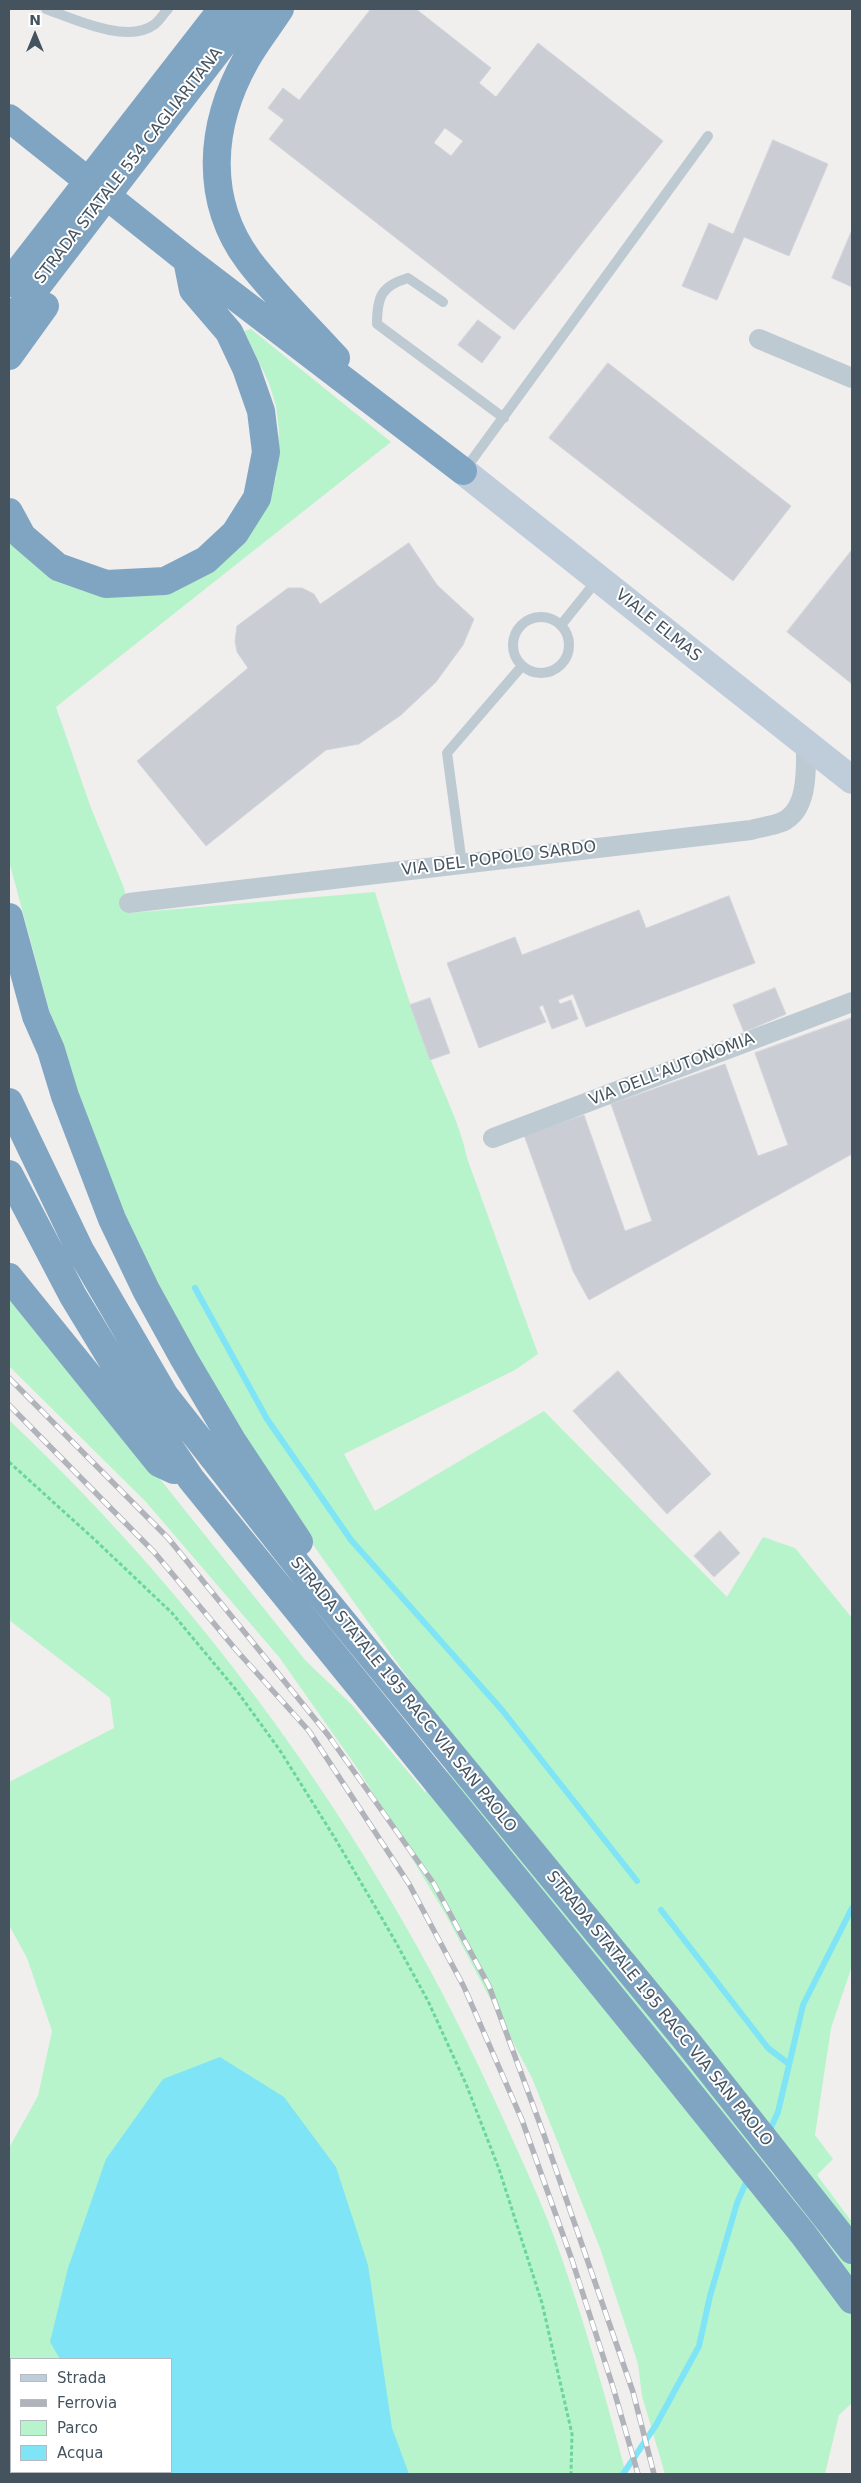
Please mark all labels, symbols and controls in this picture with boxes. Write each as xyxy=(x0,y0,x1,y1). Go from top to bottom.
north arrow xyxy=(10,10,60,60)
text: N xyxy=(29,12,41,28)
street label: STRADA STATALE 554 CAGLIARITANA xyxy=(31,44,227,288)
street label: VIALE ELMAS xyxy=(611,586,705,666)
street label: VIA DEL POPOLO SARDO xyxy=(401,838,597,880)
street label: VIA DELL'AUTONOMIA xyxy=(587,1030,757,1110)
street label: STRADA STATALE 195 RACC VIA SAN PAOLO xyxy=(286,1554,520,1836)
street label: STRADA STATALE 195 RACC VIA SAN PAOLO xyxy=(542,1868,776,2150)
legend xyxy=(10,2358,172,2473)
text: Strada xyxy=(57,2369,106,2387)
text: Ferrovia xyxy=(57,2394,117,2412)
text: Parco xyxy=(57,2419,98,2437)
text: Acqua xyxy=(57,2444,103,2462)

